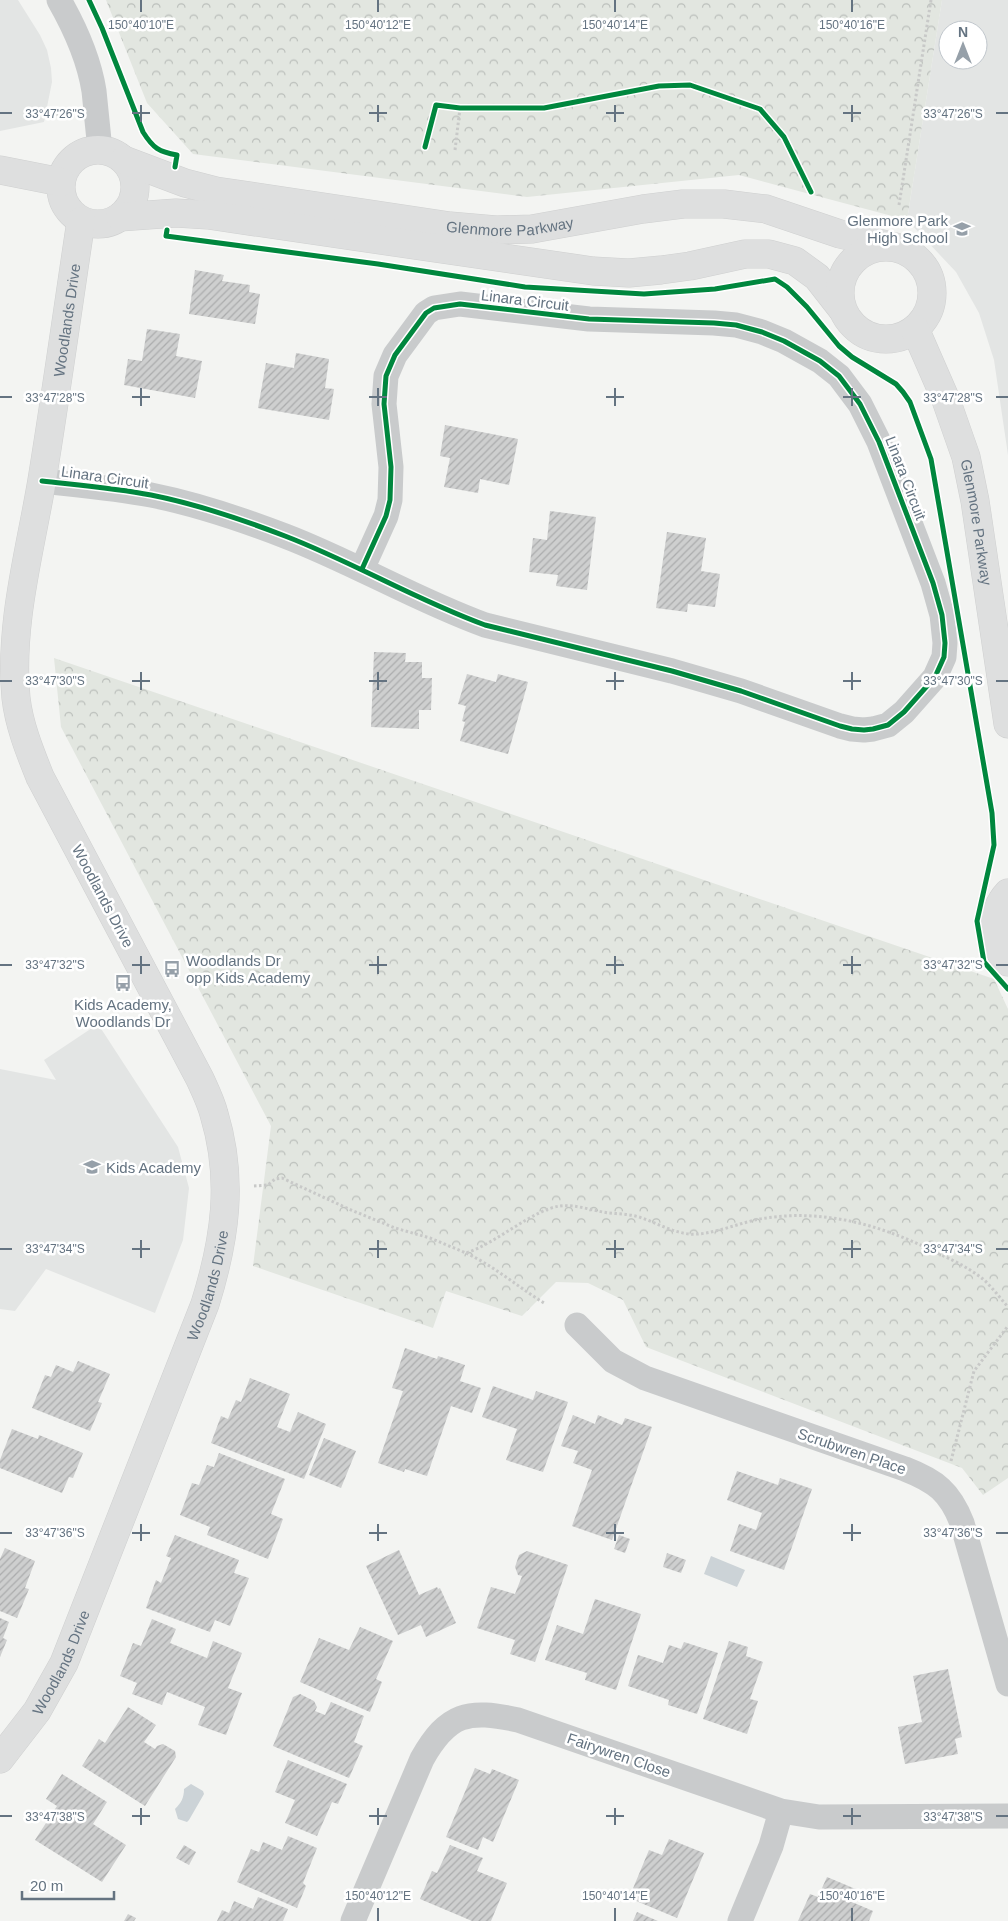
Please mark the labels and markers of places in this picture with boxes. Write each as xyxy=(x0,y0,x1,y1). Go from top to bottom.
place label: Glenmore Park High School xyxy=(847,212,948,246)
school or university icon: Glenmore Park High School xyxy=(952,219,972,239)
place label: Woodlands Dr opp Kids Academy xyxy=(186,952,311,986)
bus stop icon: Woodlands Dr opp Kids Academy xyxy=(162,959,182,979)
bus stop icon: Kids Academy, Woodlands Dr xyxy=(113,973,133,993)
place label: Kids Academy, Woodlands Dr xyxy=(74,996,172,1030)
school or university icon: Kids Academy xyxy=(82,1157,102,1177)
place label: Kids Academy xyxy=(106,1159,202,1176)

